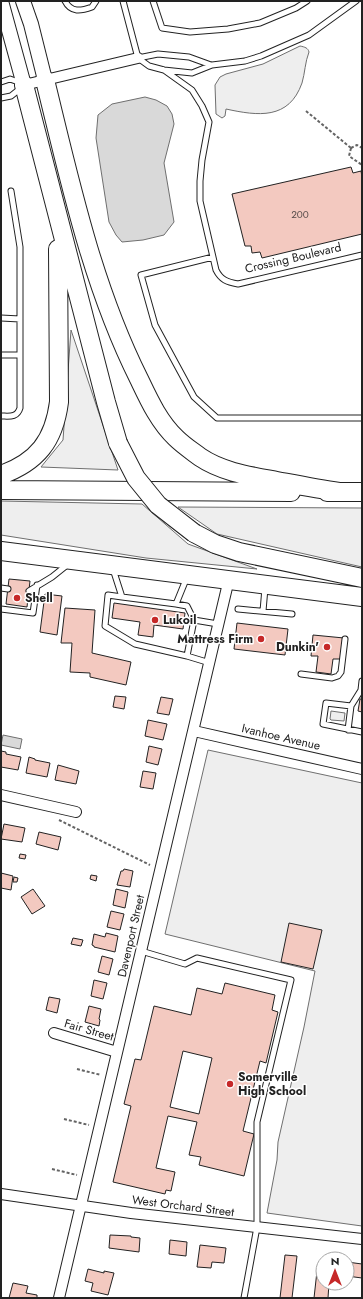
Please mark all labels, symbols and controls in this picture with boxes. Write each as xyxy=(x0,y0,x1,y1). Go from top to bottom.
house number: 200 xyxy=(291,207,309,222)
street label: Crossing Boulevard xyxy=(243,238,343,278)
place label: Shell xyxy=(25,589,53,607)
marker: Shell xyxy=(12,593,22,603)
place label: Lukoil xyxy=(163,611,196,629)
marker: Lukoil xyxy=(150,615,160,625)
place label: Mattress Firm xyxy=(177,630,253,648)
marker: Mattress Firm xyxy=(256,634,266,644)
place label: Dunkin' xyxy=(276,638,319,656)
marker: Dunkin' xyxy=(322,642,332,652)
street label: Ivanhoe Avenue xyxy=(240,719,322,755)
street label: Davenport Street xyxy=(113,893,149,979)
street label: Fair Street xyxy=(62,1014,116,1046)
place label: Somerville High School xyxy=(238,1068,306,1100)
marker: Somerville High School xyxy=(225,1079,235,1089)
street label: West Orchard Street xyxy=(131,1191,235,1221)
north arrow xyxy=(315,1251,355,1291)
text: N xyxy=(331,1253,339,1269)

